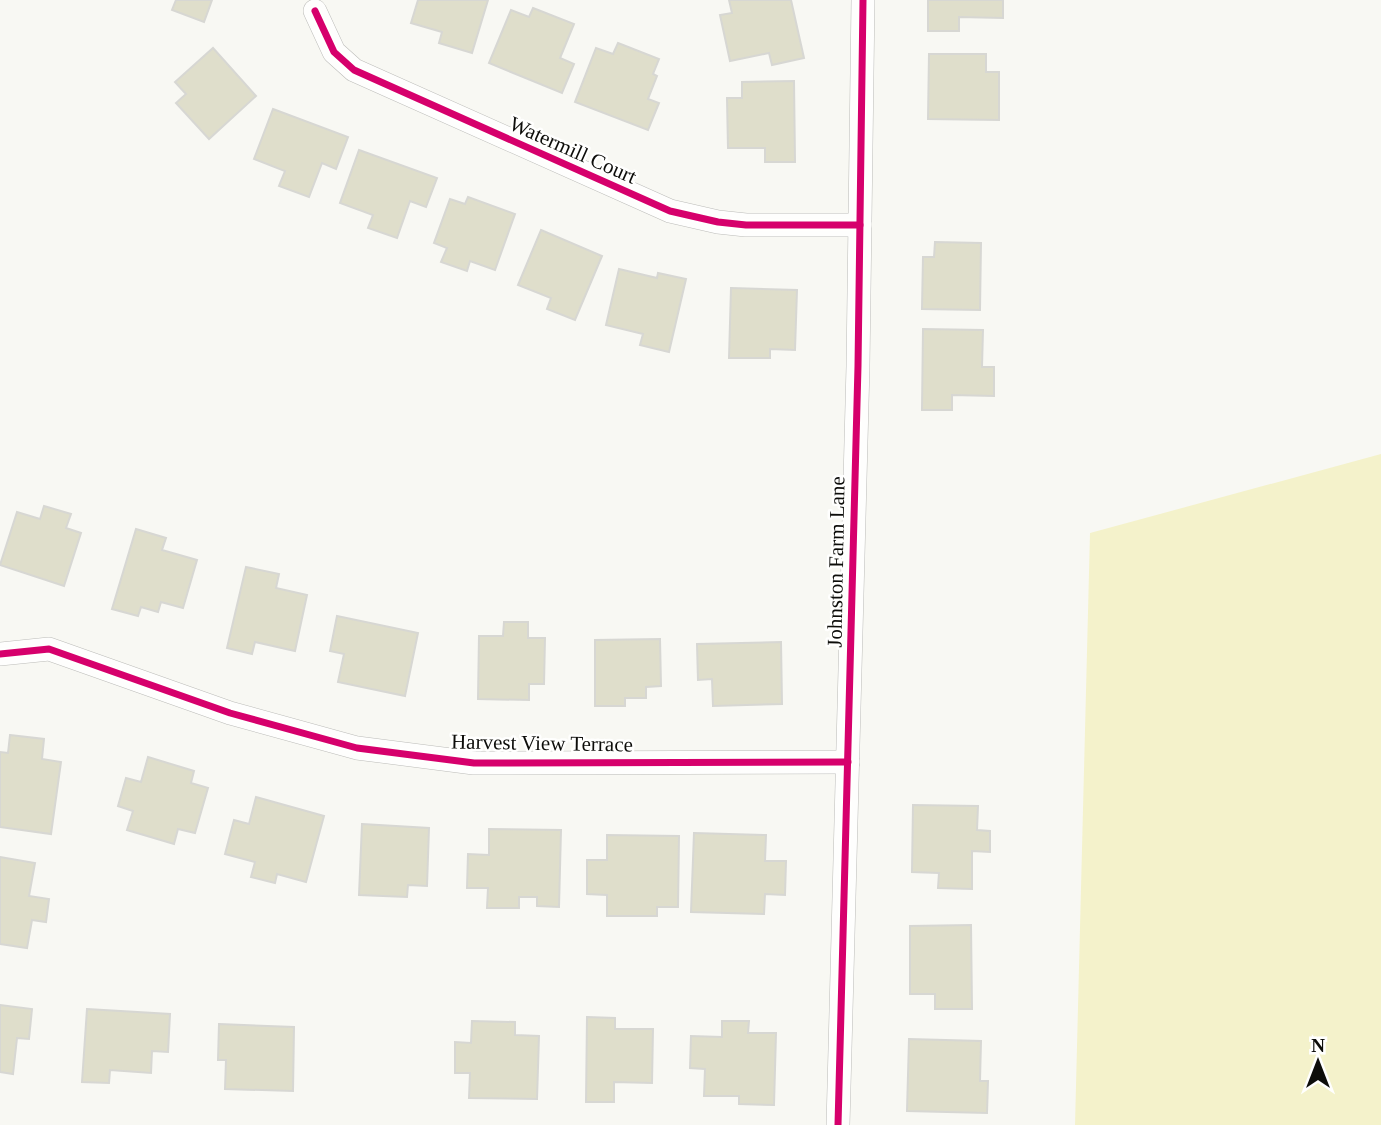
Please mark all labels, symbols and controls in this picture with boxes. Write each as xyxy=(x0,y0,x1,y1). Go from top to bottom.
street label: Watermill Court xyxy=(506,111,640,189)
street label: Johnston Farm Lane xyxy=(823,476,849,648)
street label: Harvest View Terrace xyxy=(451,729,633,757)
north arrow xyxy=(1283,1027,1353,1097)
text: N xyxy=(1311,1035,1325,1056)

